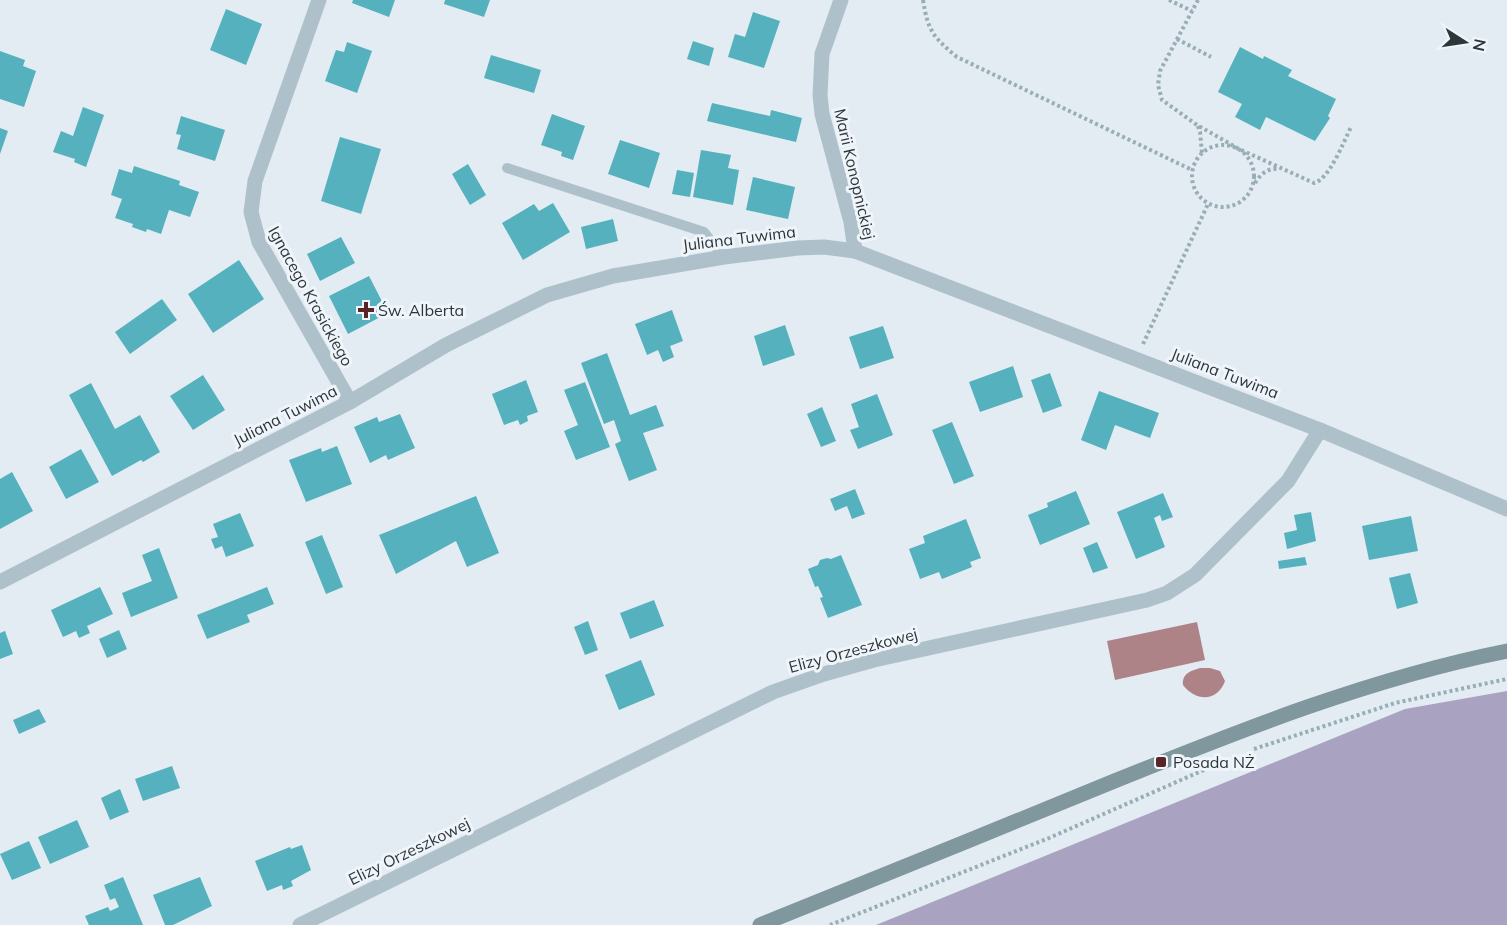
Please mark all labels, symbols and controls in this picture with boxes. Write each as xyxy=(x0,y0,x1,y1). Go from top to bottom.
north arrow xyxy=(1435,12,1495,72)
text: N xyxy=(1469,37,1491,53)
street label: Marii Konopnickiej xyxy=(830,107,880,241)
street label: Juliana Tuwima xyxy=(681,221,797,255)
street label: Ignacego Krasickiego xyxy=(264,223,358,369)
place label: Św. Alberta xyxy=(378,300,464,320)
marker: Św. Alberta xyxy=(359,303,373,317)
street label: Juliana Tuwima xyxy=(1168,343,1282,403)
street label: Juliana Tuwima xyxy=(230,380,340,450)
street label: Elizy Orzeszkowej xyxy=(786,623,920,677)
place label: Posada NŻ xyxy=(1173,752,1255,772)
marker: Posada NŻ xyxy=(1154,755,1168,769)
street label: Elizy Orzeszkowej xyxy=(345,813,473,889)

